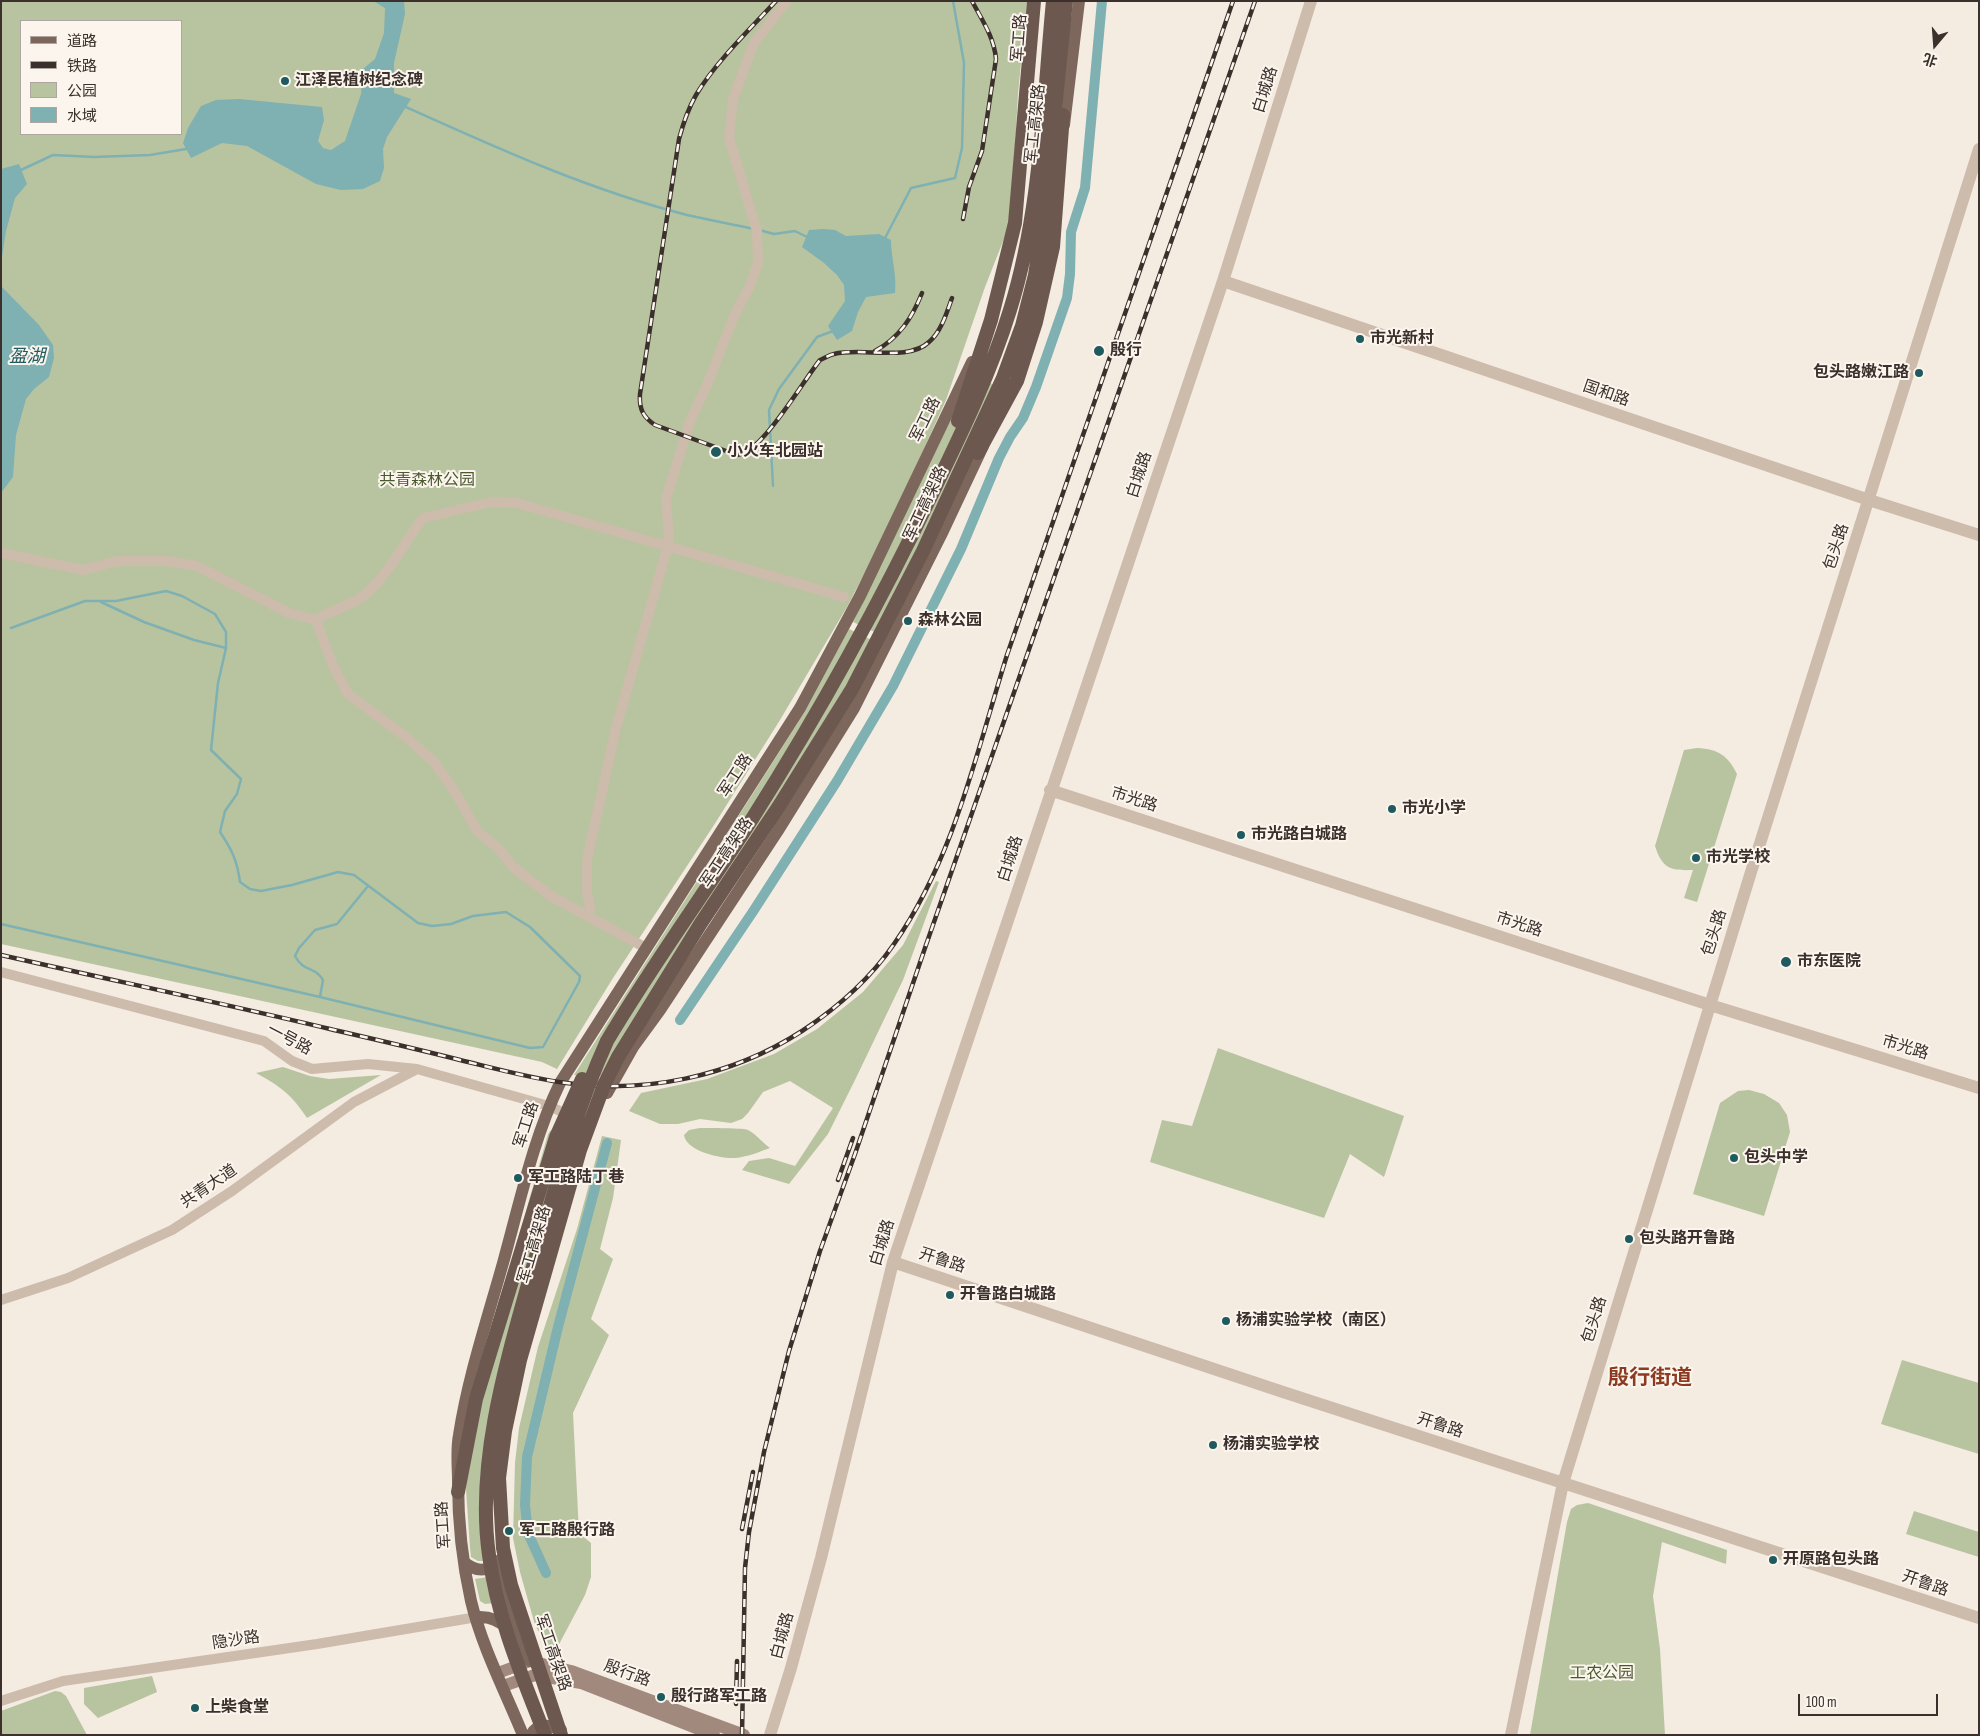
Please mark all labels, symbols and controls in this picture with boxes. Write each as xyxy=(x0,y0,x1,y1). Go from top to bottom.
street label: 军工路 xyxy=(1009,13,1031,63)
legend xyxy=(20,20,182,135)
north arrow xyxy=(1910,20,1960,70)
text: 道路 xyxy=(67,32,97,51)
text: 北 xyxy=(1921,49,1939,70)
text: 铁路 xyxy=(67,57,97,76)
street label: 白城路 xyxy=(1250,64,1282,116)
place label: 江泽民植树纪念碑 xyxy=(295,71,423,91)
marker: 江泽民植树纪念碑 xyxy=(279,75,291,87)
text: 公园 xyxy=(67,82,97,101)
street label: 军工高架路 xyxy=(1022,83,1050,165)
text: 水域 xyxy=(67,107,97,126)
place label: 市光新村 xyxy=(1370,329,1434,349)
marker: 市光新村 xyxy=(1354,333,1366,345)
place label: 殷行 xyxy=(1110,341,1142,361)
marker: 殷行 xyxy=(1092,344,1106,358)
water label: 盈湖 xyxy=(9,346,45,368)
place label: 包头路嫩江路 xyxy=(1813,363,1909,383)
marker: 包头路嫩江路 xyxy=(1913,367,1925,379)
street label: 国和路 xyxy=(1580,377,1632,411)
street label: 军工路 xyxy=(907,394,945,446)
place label: 小火车北园站 xyxy=(727,442,823,462)
marker: 小火车北园站 xyxy=(709,445,723,459)
street label: 白城路 xyxy=(1123,449,1157,501)
street label: 军工高架路 xyxy=(900,464,952,544)
park label: 共青森林公园 xyxy=(379,471,475,491)
street label: 包头路 xyxy=(1820,521,1854,573)
place label: 森林公园 xyxy=(918,611,982,631)
marker: 森林公园 xyxy=(902,615,914,627)
street label: 军工路 xyxy=(715,751,757,801)
street label: 市光路 xyxy=(1108,783,1160,817)
place label: 市光小学 xyxy=(1402,799,1466,819)
marker: 市光小学 xyxy=(1386,803,1398,815)
street label: 军工高架路 xyxy=(697,814,757,892)
place label: 市光路白城路 xyxy=(1251,825,1347,845)
marker: 市光路白城路 xyxy=(1235,829,1247,841)
street label: 白城路 xyxy=(994,833,1028,885)
place label: 市光学校 xyxy=(1706,848,1770,868)
marker: 市光学校 xyxy=(1690,852,1702,864)
street label: 包头路 xyxy=(1699,907,1731,959)
street label: 市光路 xyxy=(1493,908,1545,942)
place label: 市东医院 xyxy=(1797,952,1861,972)
marker: 市东医院 xyxy=(1779,955,1793,969)
street label: 一号路 xyxy=(263,1020,315,1060)
street label: 市光路 xyxy=(1879,1032,1931,1064)
street label: 军工路 xyxy=(510,1099,544,1151)
place label: 包头中学 xyxy=(1744,1148,1808,1168)
marker: 包头中学 xyxy=(1728,1152,1740,1164)
street label: 共青大道 xyxy=(177,1161,241,1213)
place label: 军工路陆丁巷 xyxy=(528,1168,624,1188)
marker: 军工路陆丁巷 xyxy=(512,1172,524,1184)
street label: 军工高架路 xyxy=(515,1204,555,1286)
street label: 白城路 xyxy=(867,1217,899,1269)
place label: 包头路开鲁路 xyxy=(1639,1229,1735,1249)
marker: 包头路开鲁路 xyxy=(1623,1233,1635,1245)
street label: 开鲁路 xyxy=(916,1244,968,1278)
place label: 开鲁路白城路 xyxy=(960,1285,1056,1305)
marker: 开鲁路白城路 xyxy=(944,1289,956,1301)
street label: 包头路 xyxy=(1579,1294,1611,1346)
place label: 杨浦实验学校（南区） xyxy=(1236,1311,1396,1331)
marker: 杨浦实验学校（南区） xyxy=(1220,1315,1232,1327)
district label: 殷行街道 xyxy=(1608,1366,1692,1392)
street label: 开鲁路 xyxy=(1414,1409,1466,1443)
place label: 杨浦实验学校 xyxy=(1223,1435,1319,1455)
marker: 杨浦实验学校 xyxy=(1207,1439,1219,1451)
street label: 军工路 xyxy=(433,1500,455,1550)
place label: 军工路殷行路 xyxy=(519,1521,615,1541)
marker: 军工路殷行路 xyxy=(503,1525,515,1537)
place label: 开原路包头路 xyxy=(1783,1550,1879,1570)
marker: 开原路包头路 xyxy=(1767,1554,1779,1566)
street label: 开鲁路 xyxy=(1899,1567,1951,1601)
street label: 白城路 xyxy=(768,1610,798,1662)
street label: 军工高架路 xyxy=(530,1612,574,1694)
street label: 隐沙路 xyxy=(211,1628,261,1654)
street label: 殷行路 xyxy=(601,1657,653,1691)
park label: 工农公园 xyxy=(1570,1664,1634,1684)
scale bar xyxy=(1800,1684,1940,1716)
place label: 殷行路军工路 xyxy=(671,1687,767,1707)
marker: 殷行路军工路 xyxy=(655,1691,667,1703)
text: 100 m xyxy=(1806,1693,1837,1712)
place label: 上柴食堂 xyxy=(205,1698,269,1718)
marker: 上柴食堂 xyxy=(189,1702,201,1714)

